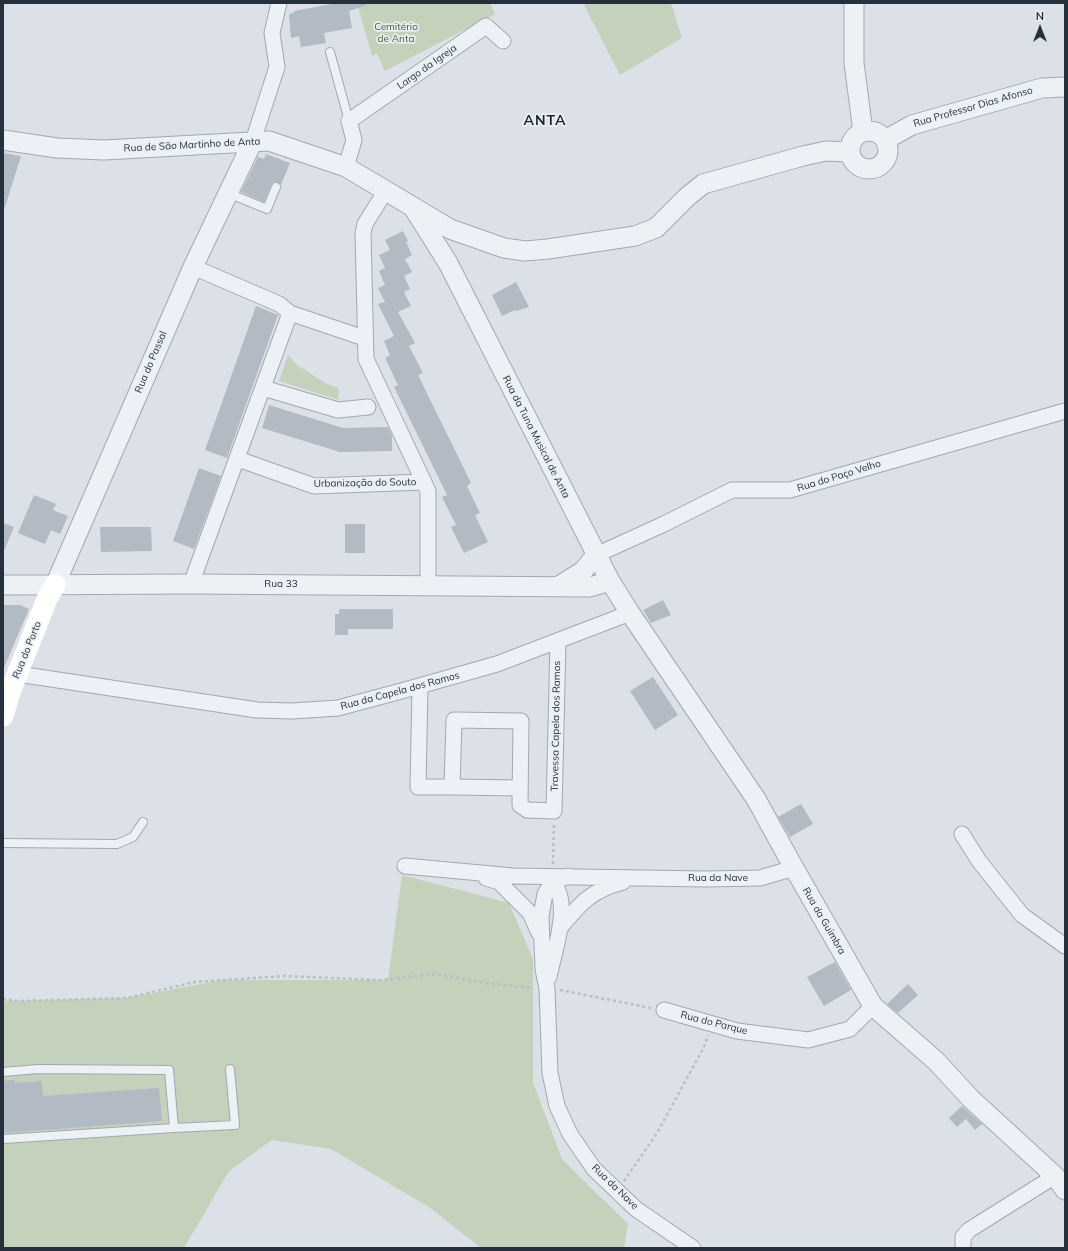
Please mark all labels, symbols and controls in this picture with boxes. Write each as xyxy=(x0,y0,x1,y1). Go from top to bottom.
north arrow xyxy=(1020,8,1060,48)
text: N xyxy=(1036,9,1044,23)
park label: Cemitério de Anta xyxy=(374,21,418,44)
street label: Largo da Igreja xyxy=(395,42,459,92)
street label: Rua Professor Dias Afonso xyxy=(912,84,1034,130)
district label: ANTA xyxy=(523,113,567,129)
street label: Rua de São Martinho de Anta xyxy=(123,135,261,155)
street label: Rua do Passal xyxy=(133,329,169,395)
street label: Rua da Tuna Musical de Anta xyxy=(500,374,572,500)
street label: Rua do Paço Velho xyxy=(796,458,882,494)
street label: Urbanização do Souto xyxy=(314,476,416,490)
street label: Rua 33 xyxy=(264,578,298,590)
street label: Rua do Porto xyxy=(10,620,44,680)
street label: Travessa Capela dos Ramos xyxy=(549,661,563,791)
street label: Rua da Capela dos Ramos xyxy=(339,669,461,713)
street label: Rua da Nave xyxy=(688,872,748,884)
street label: Rua da Guimbra xyxy=(800,885,848,957)
street label: Rua do Parque xyxy=(679,1009,749,1037)
street label: Rua da Nave xyxy=(589,1162,641,1212)

